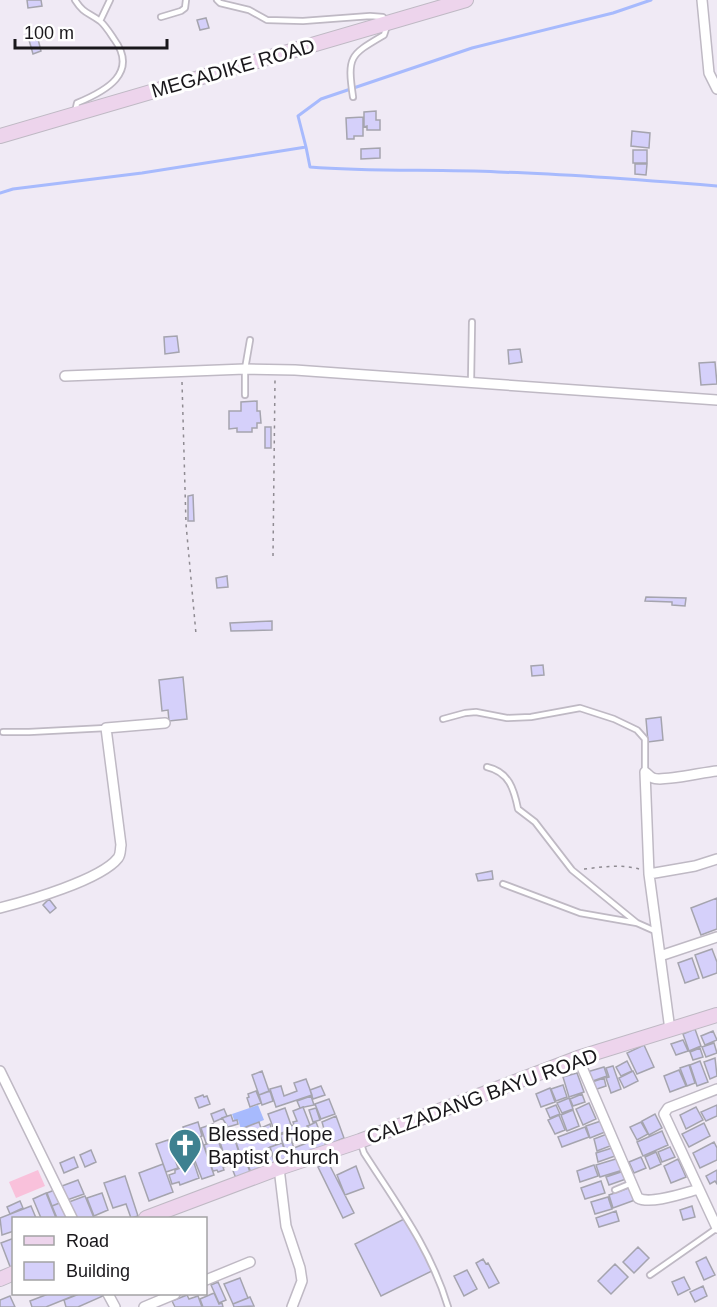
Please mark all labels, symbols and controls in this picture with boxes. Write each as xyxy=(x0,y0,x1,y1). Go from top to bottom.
scale bar xyxy=(15,12,166,50)
text: 100 m xyxy=(24,23,74,43)
street label: MEGADIKE ROAD xyxy=(149,34,317,102)
street label: CALZADANG BAYU ROAD xyxy=(364,1044,600,1148)
place label: Blessed Hope Baptist Church xyxy=(208,1123,339,1168)
church icon: Blessed Hope Baptist Church xyxy=(167,1127,203,1174)
legend xyxy=(12,1217,207,1295)
text: Road xyxy=(66,1231,109,1251)
text: Building xyxy=(66,1261,130,1281)

